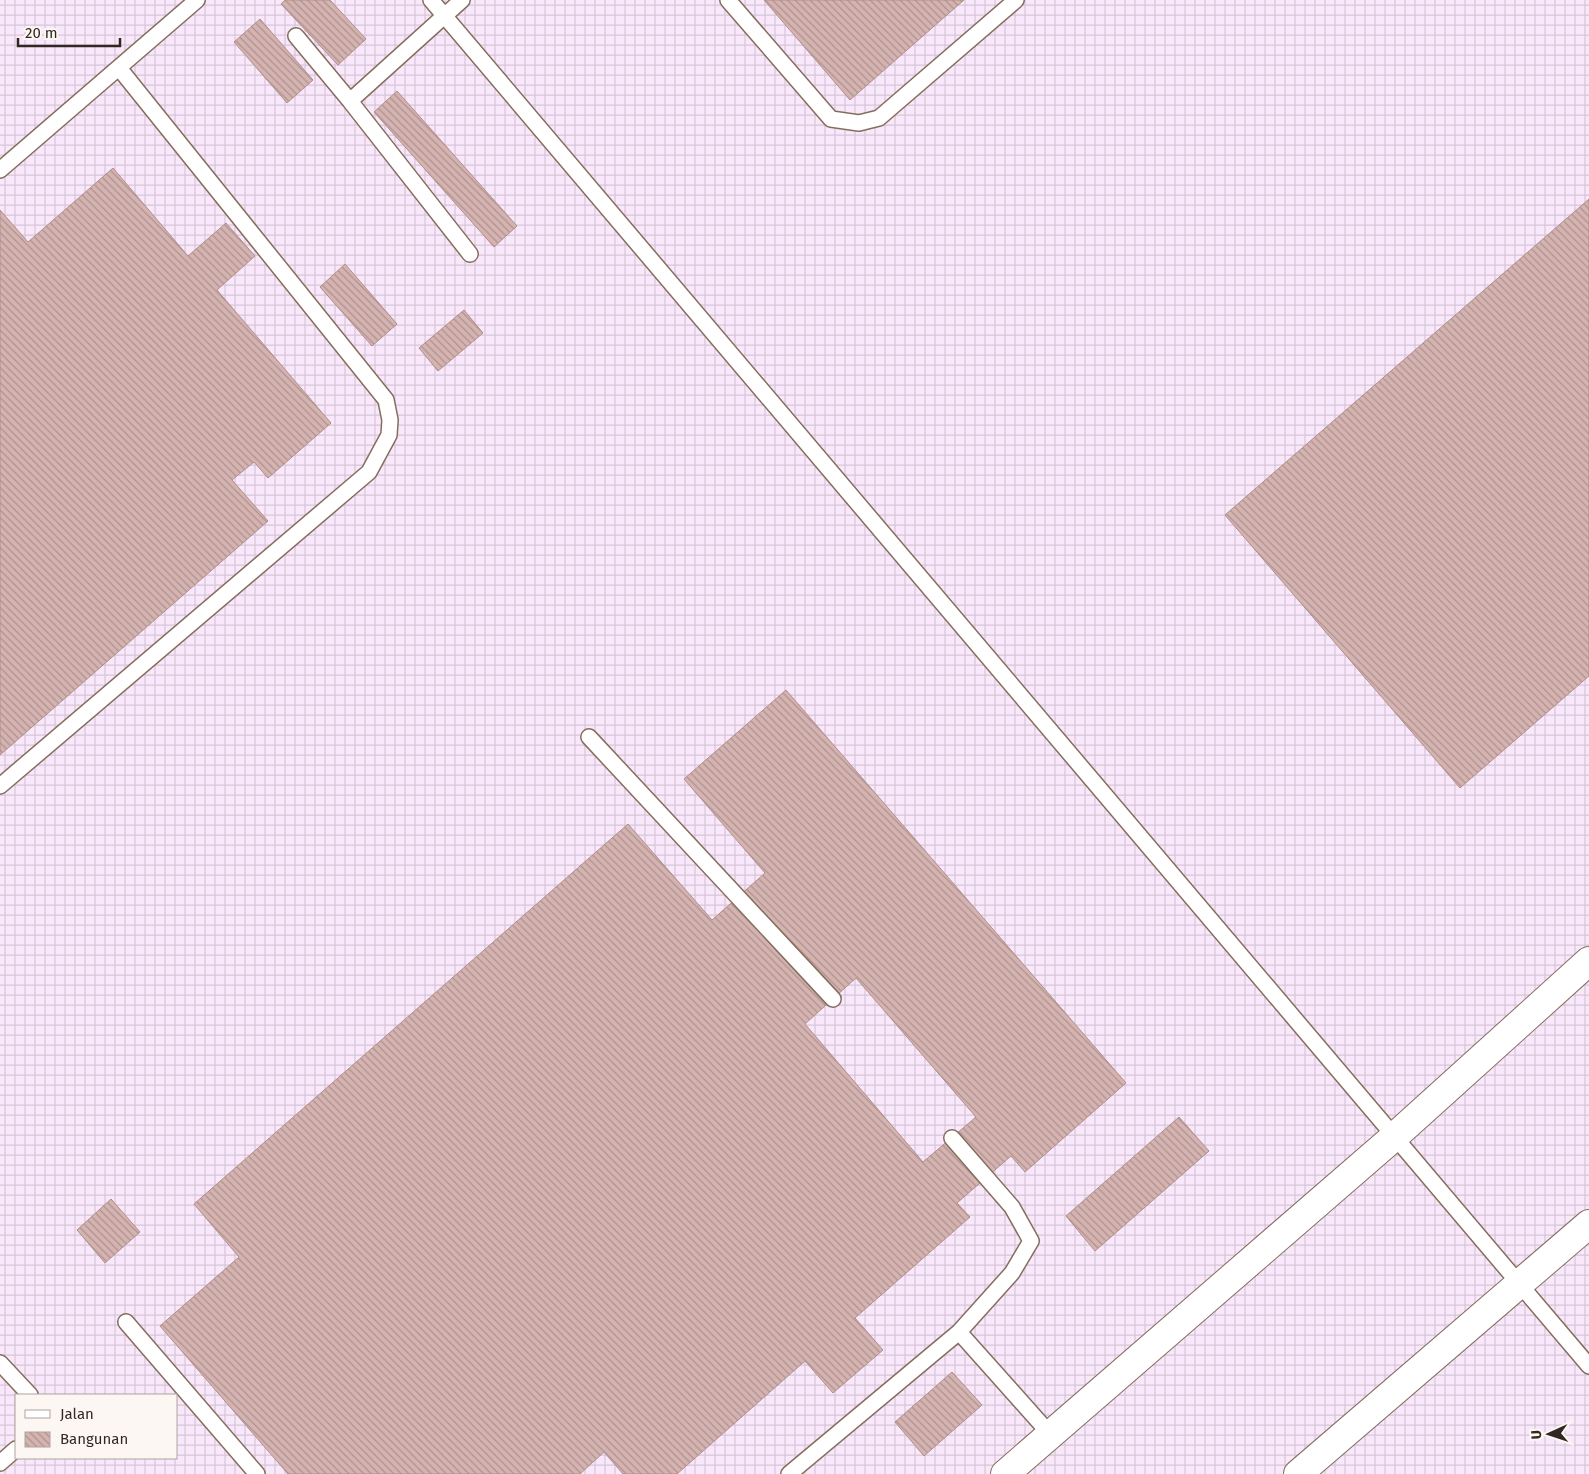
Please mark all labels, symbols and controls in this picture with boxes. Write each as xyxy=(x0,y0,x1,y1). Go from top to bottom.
scale bar xyxy=(18,15,120,47)
text: 20 m xyxy=(25,24,58,42)
legend xyxy=(15,1394,178,1459)
text: Jalan xyxy=(60,1405,94,1423)
north arrow xyxy=(1524,1409,1574,1459)
text: Bangunan xyxy=(60,1430,128,1448)
text: U xyxy=(1528,1430,1545,1440)

